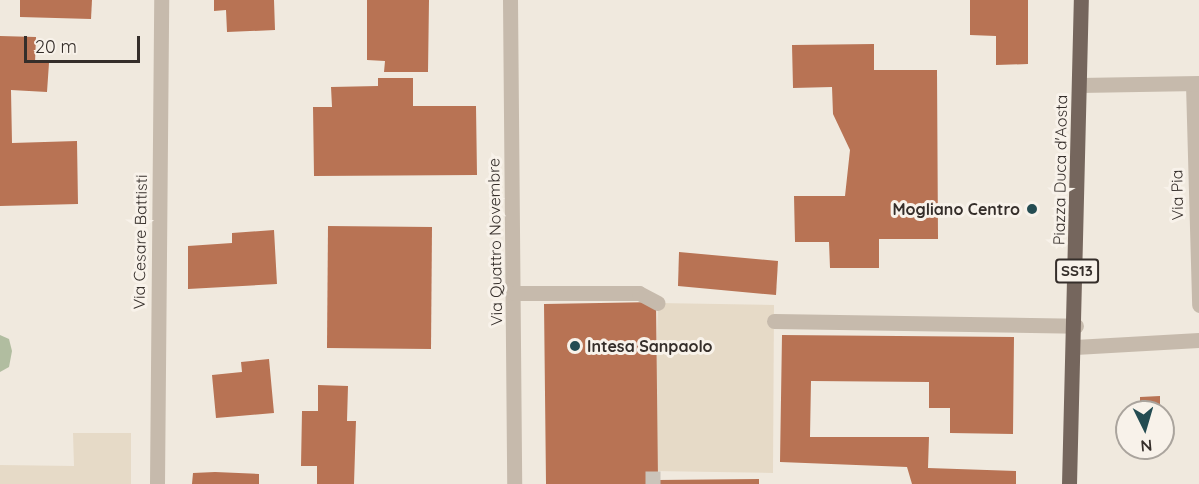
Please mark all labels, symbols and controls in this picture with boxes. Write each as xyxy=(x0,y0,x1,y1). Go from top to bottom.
scale bar xyxy=(27,24,142,62)
text: 20 m xyxy=(35,35,77,58)
street label: Piazza Duca d'Aosta xyxy=(1049,95,1071,245)
street label: Via Quattro Novembre xyxy=(484,158,506,326)
street label: Via Pia xyxy=(1167,169,1187,221)
street label: Via Cesare Battisti xyxy=(129,174,151,310)
place label: Mogliano Centro xyxy=(892,199,1020,219)
marker: Mogliano Centro xyxy=(1025,202,1039,216)
road number: SS13 xyxy=(1054,259,1100,283)
place label: Intesa Sanpaolo xyxy=(587,336,713,356)
marker: Intesa Sanpaolo xyxy=(568,339,582,353)
north arrow xyxy=(1115,400,1175,460)
text: N xyxy=(1140,435,1153,456)

